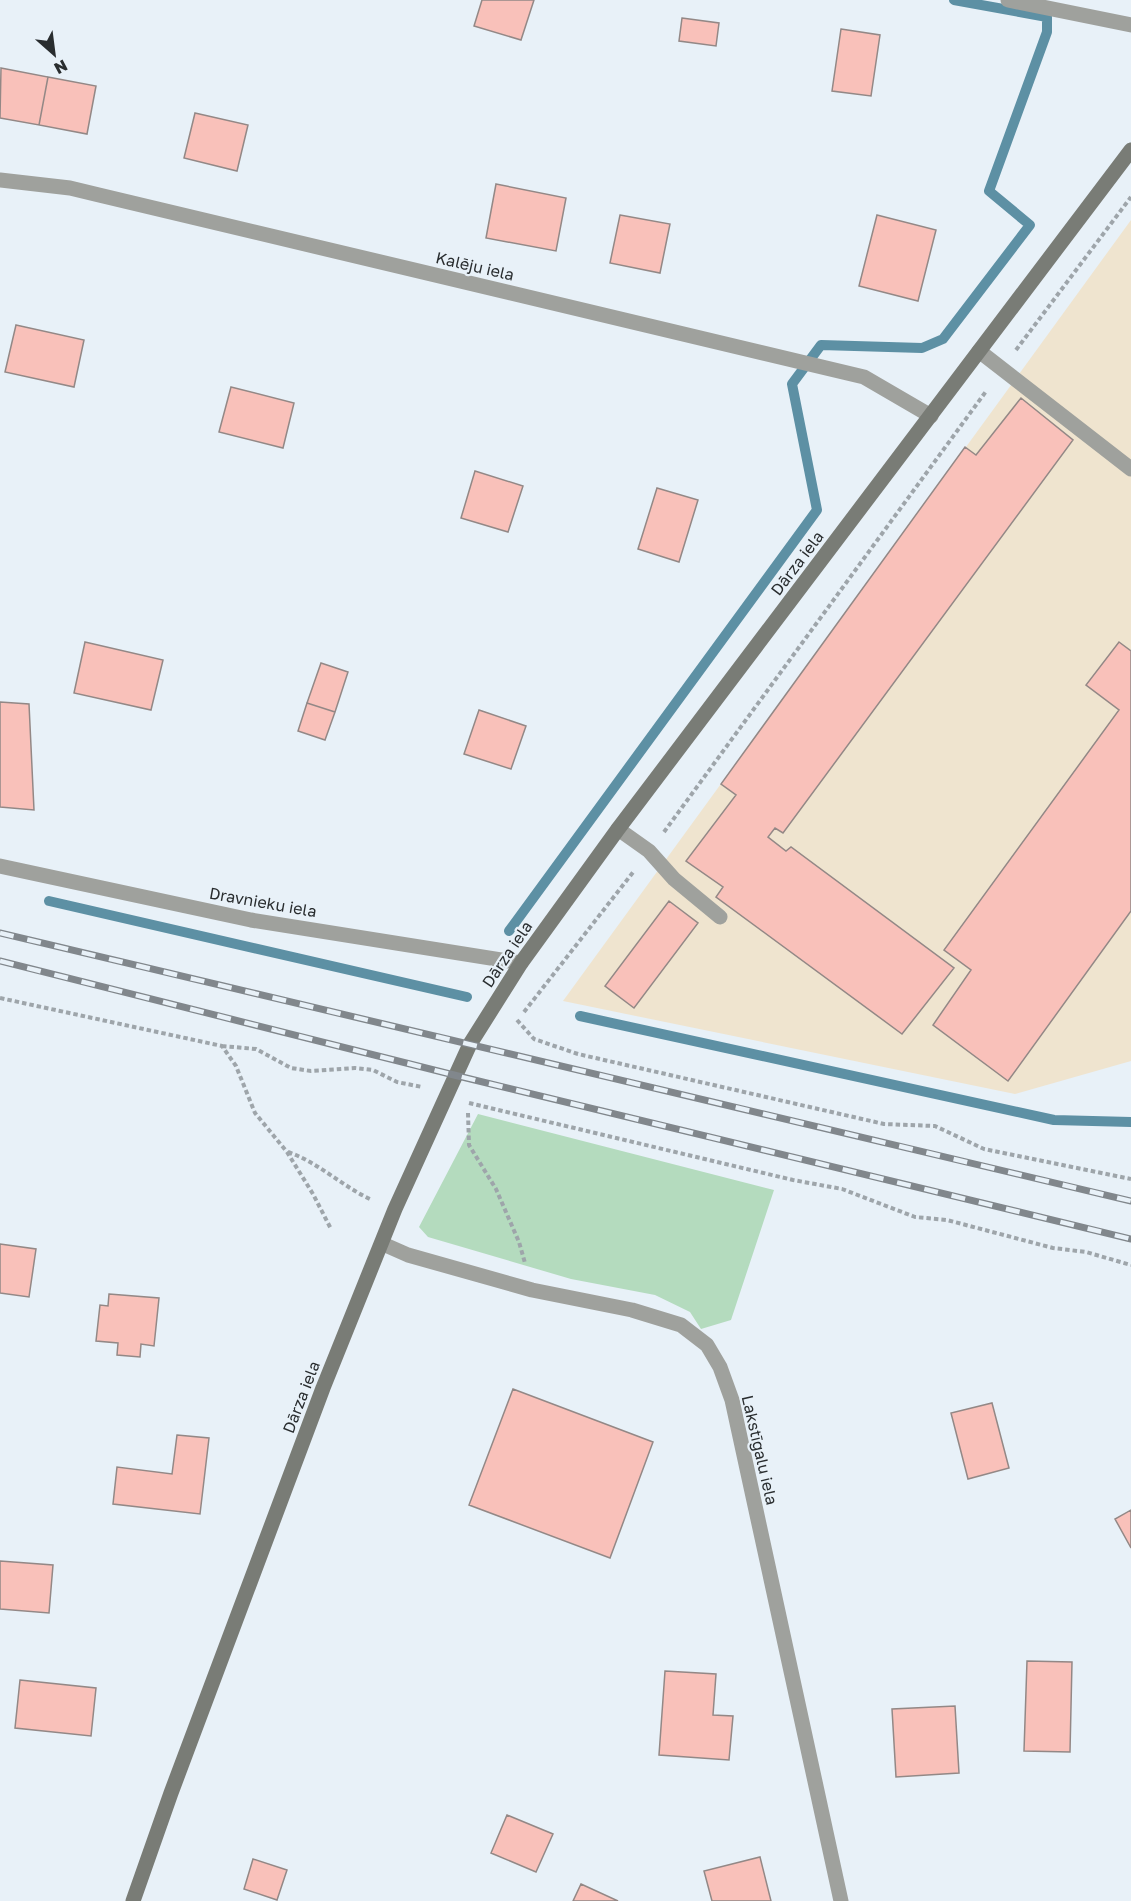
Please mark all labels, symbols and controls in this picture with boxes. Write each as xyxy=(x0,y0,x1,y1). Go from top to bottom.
north arrow xyxy=(24,24,84,84)
text: N xyxy=(51,56,71,79)
street label: Kalēju iela xyxy=(434,247,516,285)
street label: Dārza iela xyxy=(766,527,828,599)
street label: Dravnieku iela xyxy=(208,883,318,921)
street label: Dārza iela xyxy=(478,917,536,991)
street label: Dārza iela xyxy=(278,1358,324,1436)
street label: Lakstīgalu iela xyxy=(738,1393,782,1507)

